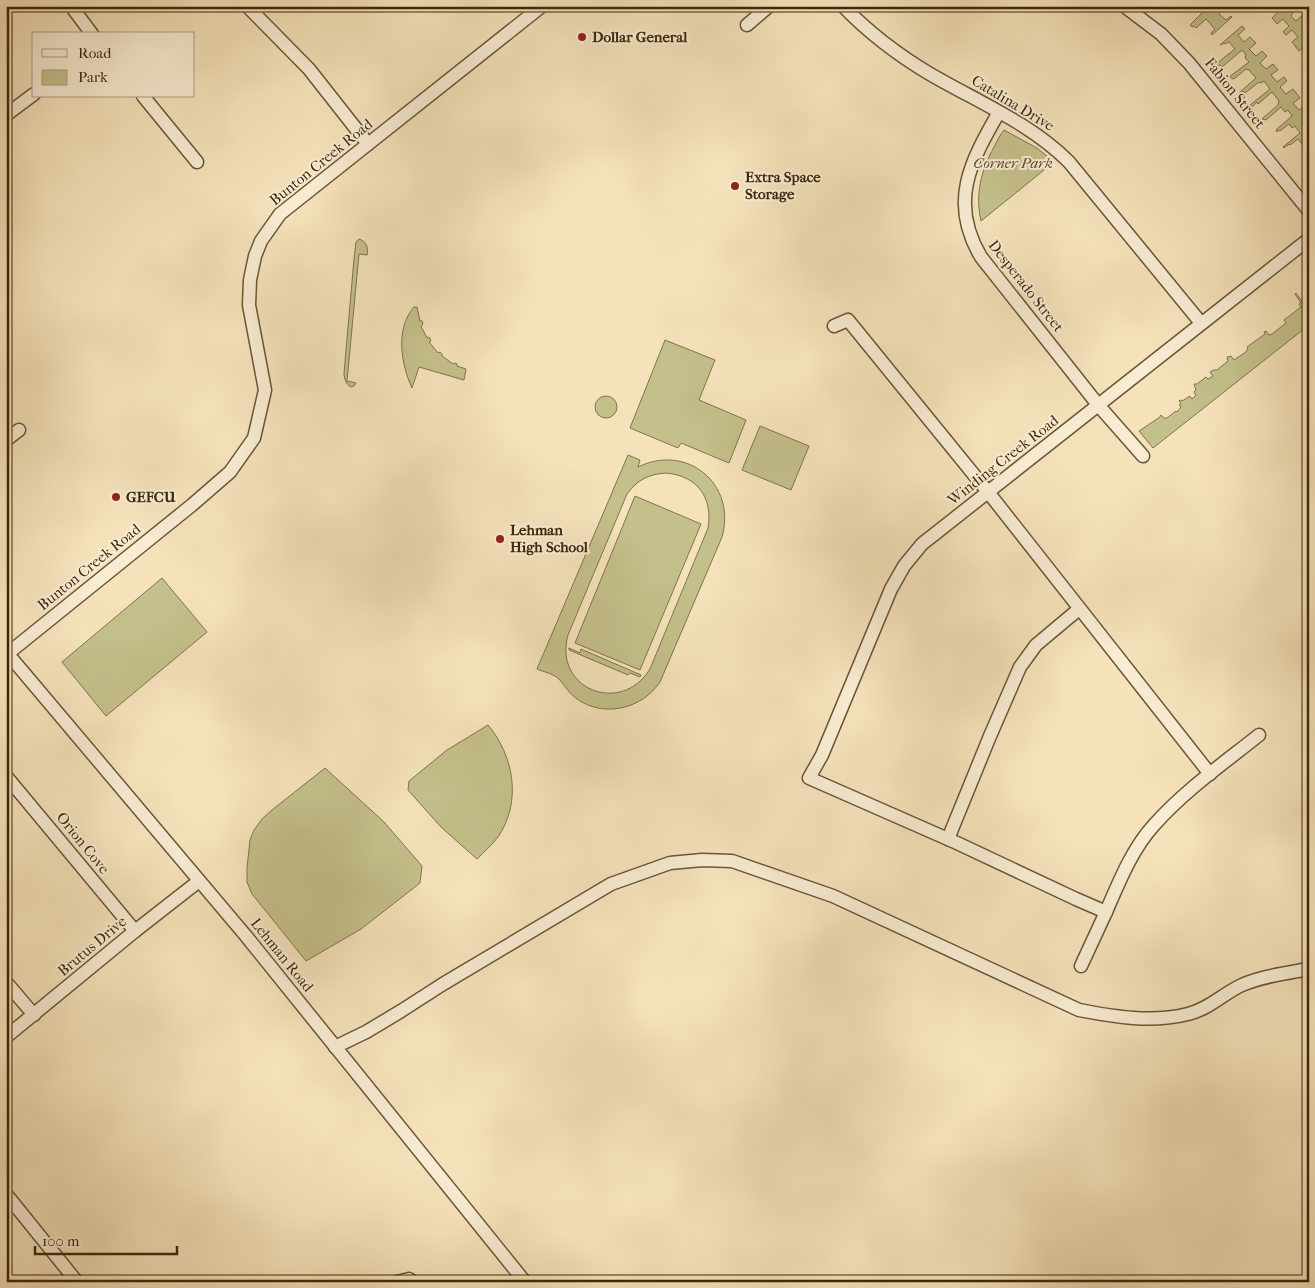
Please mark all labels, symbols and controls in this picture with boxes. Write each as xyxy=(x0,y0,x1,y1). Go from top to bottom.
place label: Dollar General xyxy=(592,28,688,46)
marker: Dollar General xyxy=(576,31,588,43)
legend xyxy=(32,32,195,98)
text: Road xyxy=(78,44,112,62)
street label: Fabion Street xyxy=(1201,54,1269,133)
text: Park xyxy=(78,68,108,86)
street label: Catalina Drive xyxy=(968,71,1058,135)
street label: Bunton Creek Road xyxy=(266,114,377,209)
park label: Corner Park xyxy=(973,154,1053,172)
place label: Extra Space Storage xyxy=(745,168,821,203)
marker: Extra Space Storage xyxy=(729,180,741,192)
street label: Desperado Street xyxy=(984,236,1068,336)
street label: Winding Creek Road xyxy=(943,411,1063,509)
place label: GEFCU xyxy=(126,488,176,506)
marker: GEFCU xyxy=(110,491,122,503)
street label: Bunton Creek Road xyxy=(34,519,145,614)
place label: Lehman High School xyxy=(510,521,589,556)
marker: Lehman High School xyxy=(494,533,506,545)
street label: Orion Cove xyxy=(53,809,114,878)
street label: Brutus Drive xyxy=(54,912,130,980)
street label: Lehman Road xyxy=(247,915,318,996)
scale bar xyxy=(35,1223,178,1255)
text: 100 m xyxy=(42,1232,80,1250)

